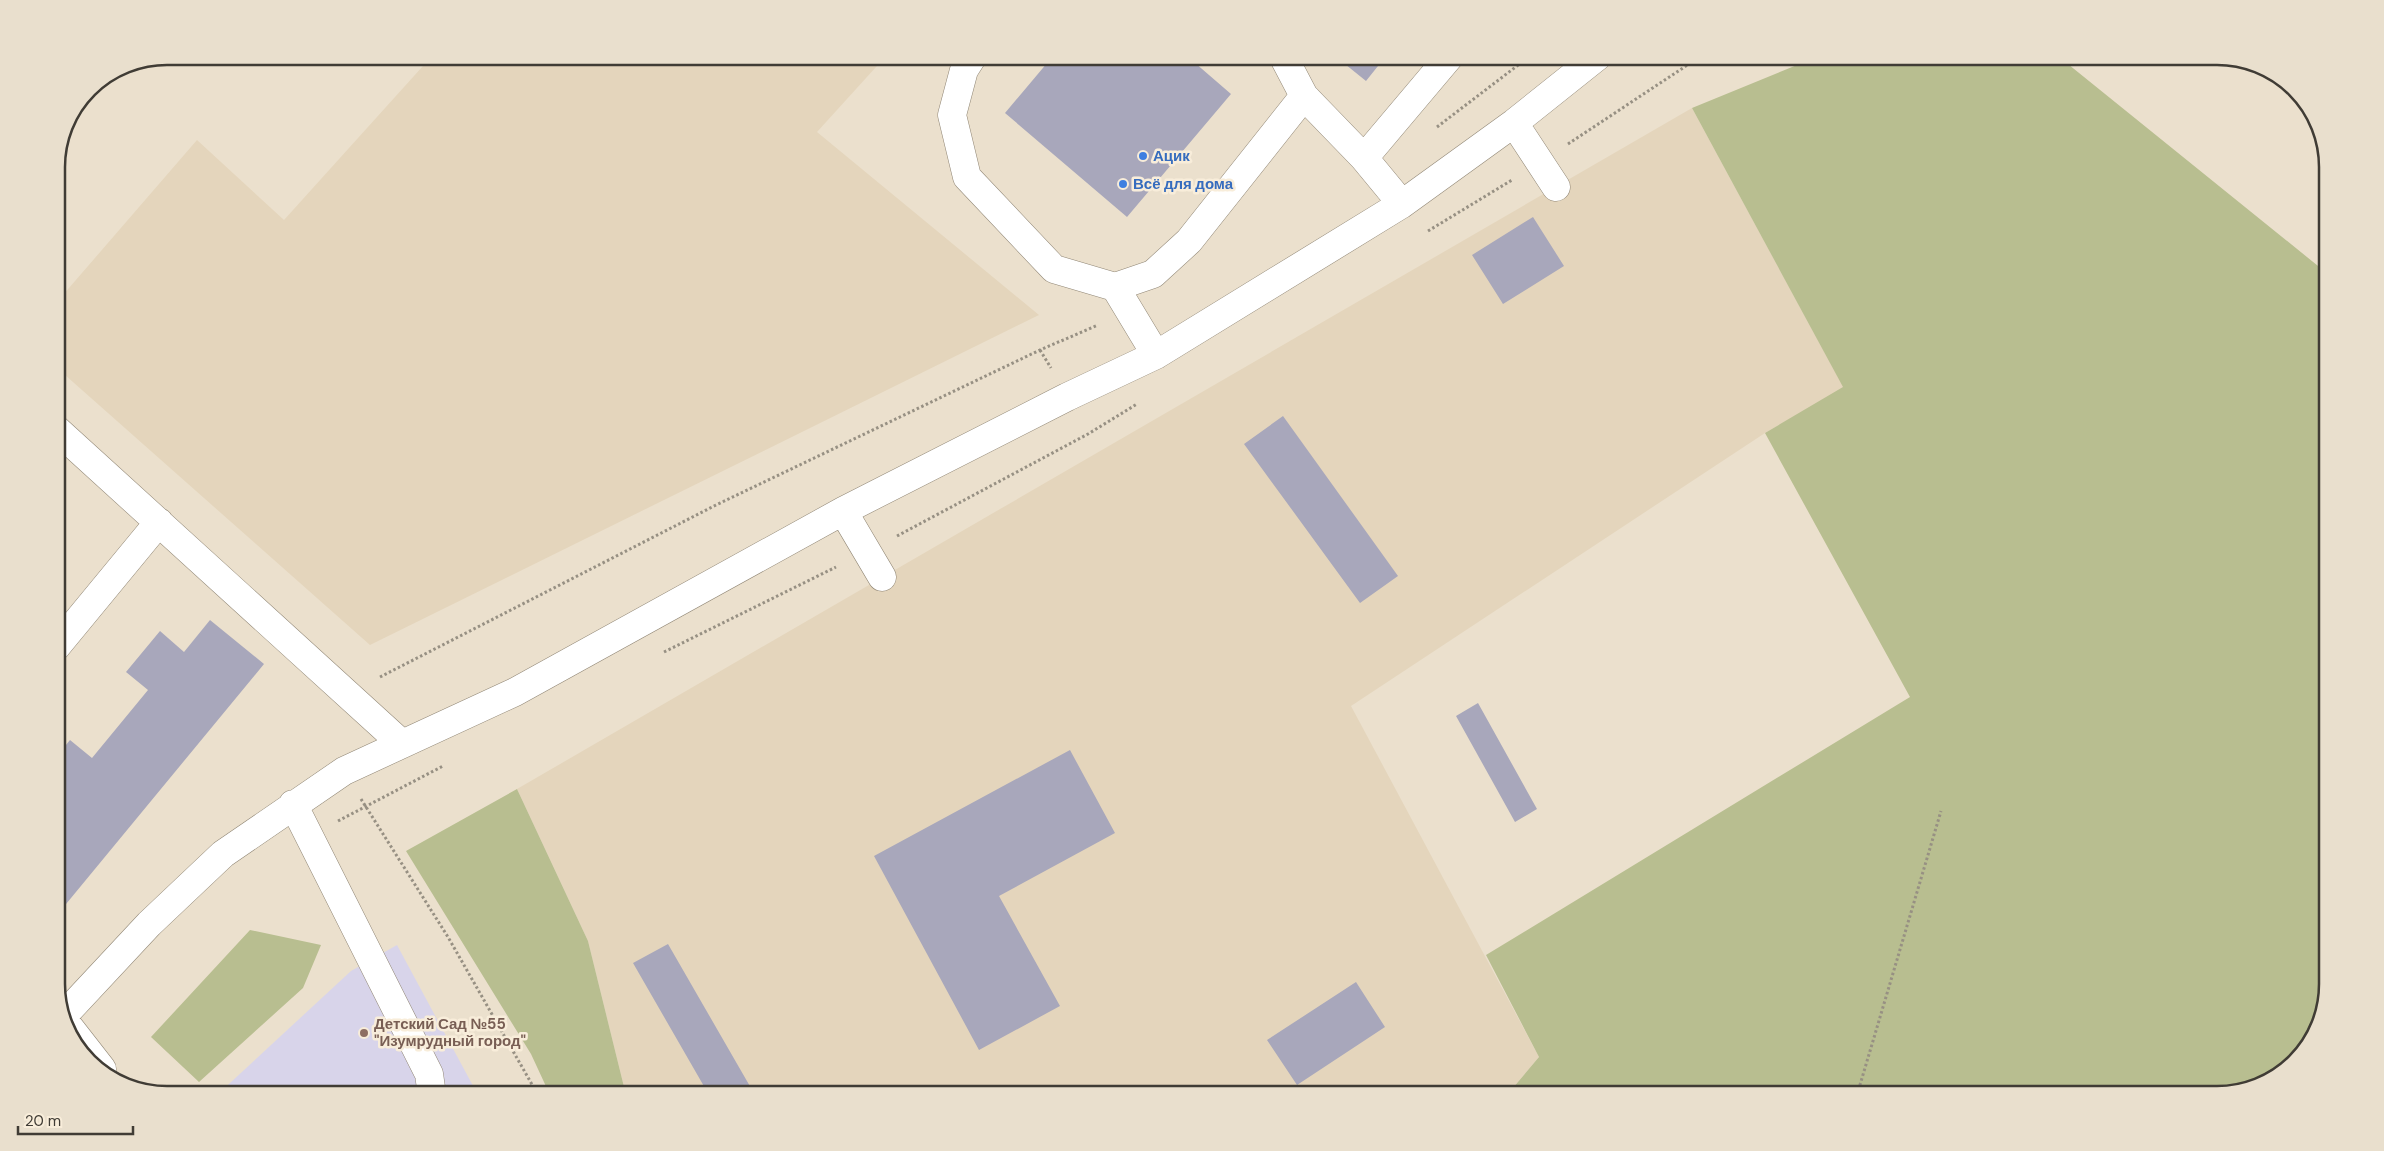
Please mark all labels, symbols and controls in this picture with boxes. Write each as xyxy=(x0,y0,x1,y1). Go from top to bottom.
place label: Ацик xyxy=(1153,146,1190,166)
marker: Ацик xyxy=(1137,150,1149,162)
place label: Всё для дома xyxy=(1133,174,1234,194)
marker: Всё для дома xyxy=(1117,178,1129,190)
place label: Детский Сад №55 "Изумрудный город" xyxy=(374,1014,526,1051)
marker: Детский Сад №55 "Изумрудный город" xyxy=(358,1027,370,1039)
scale bar xyxy=(18,1104,132,1136)
text: 20 m xyxy=(25,1111,61,1131)

